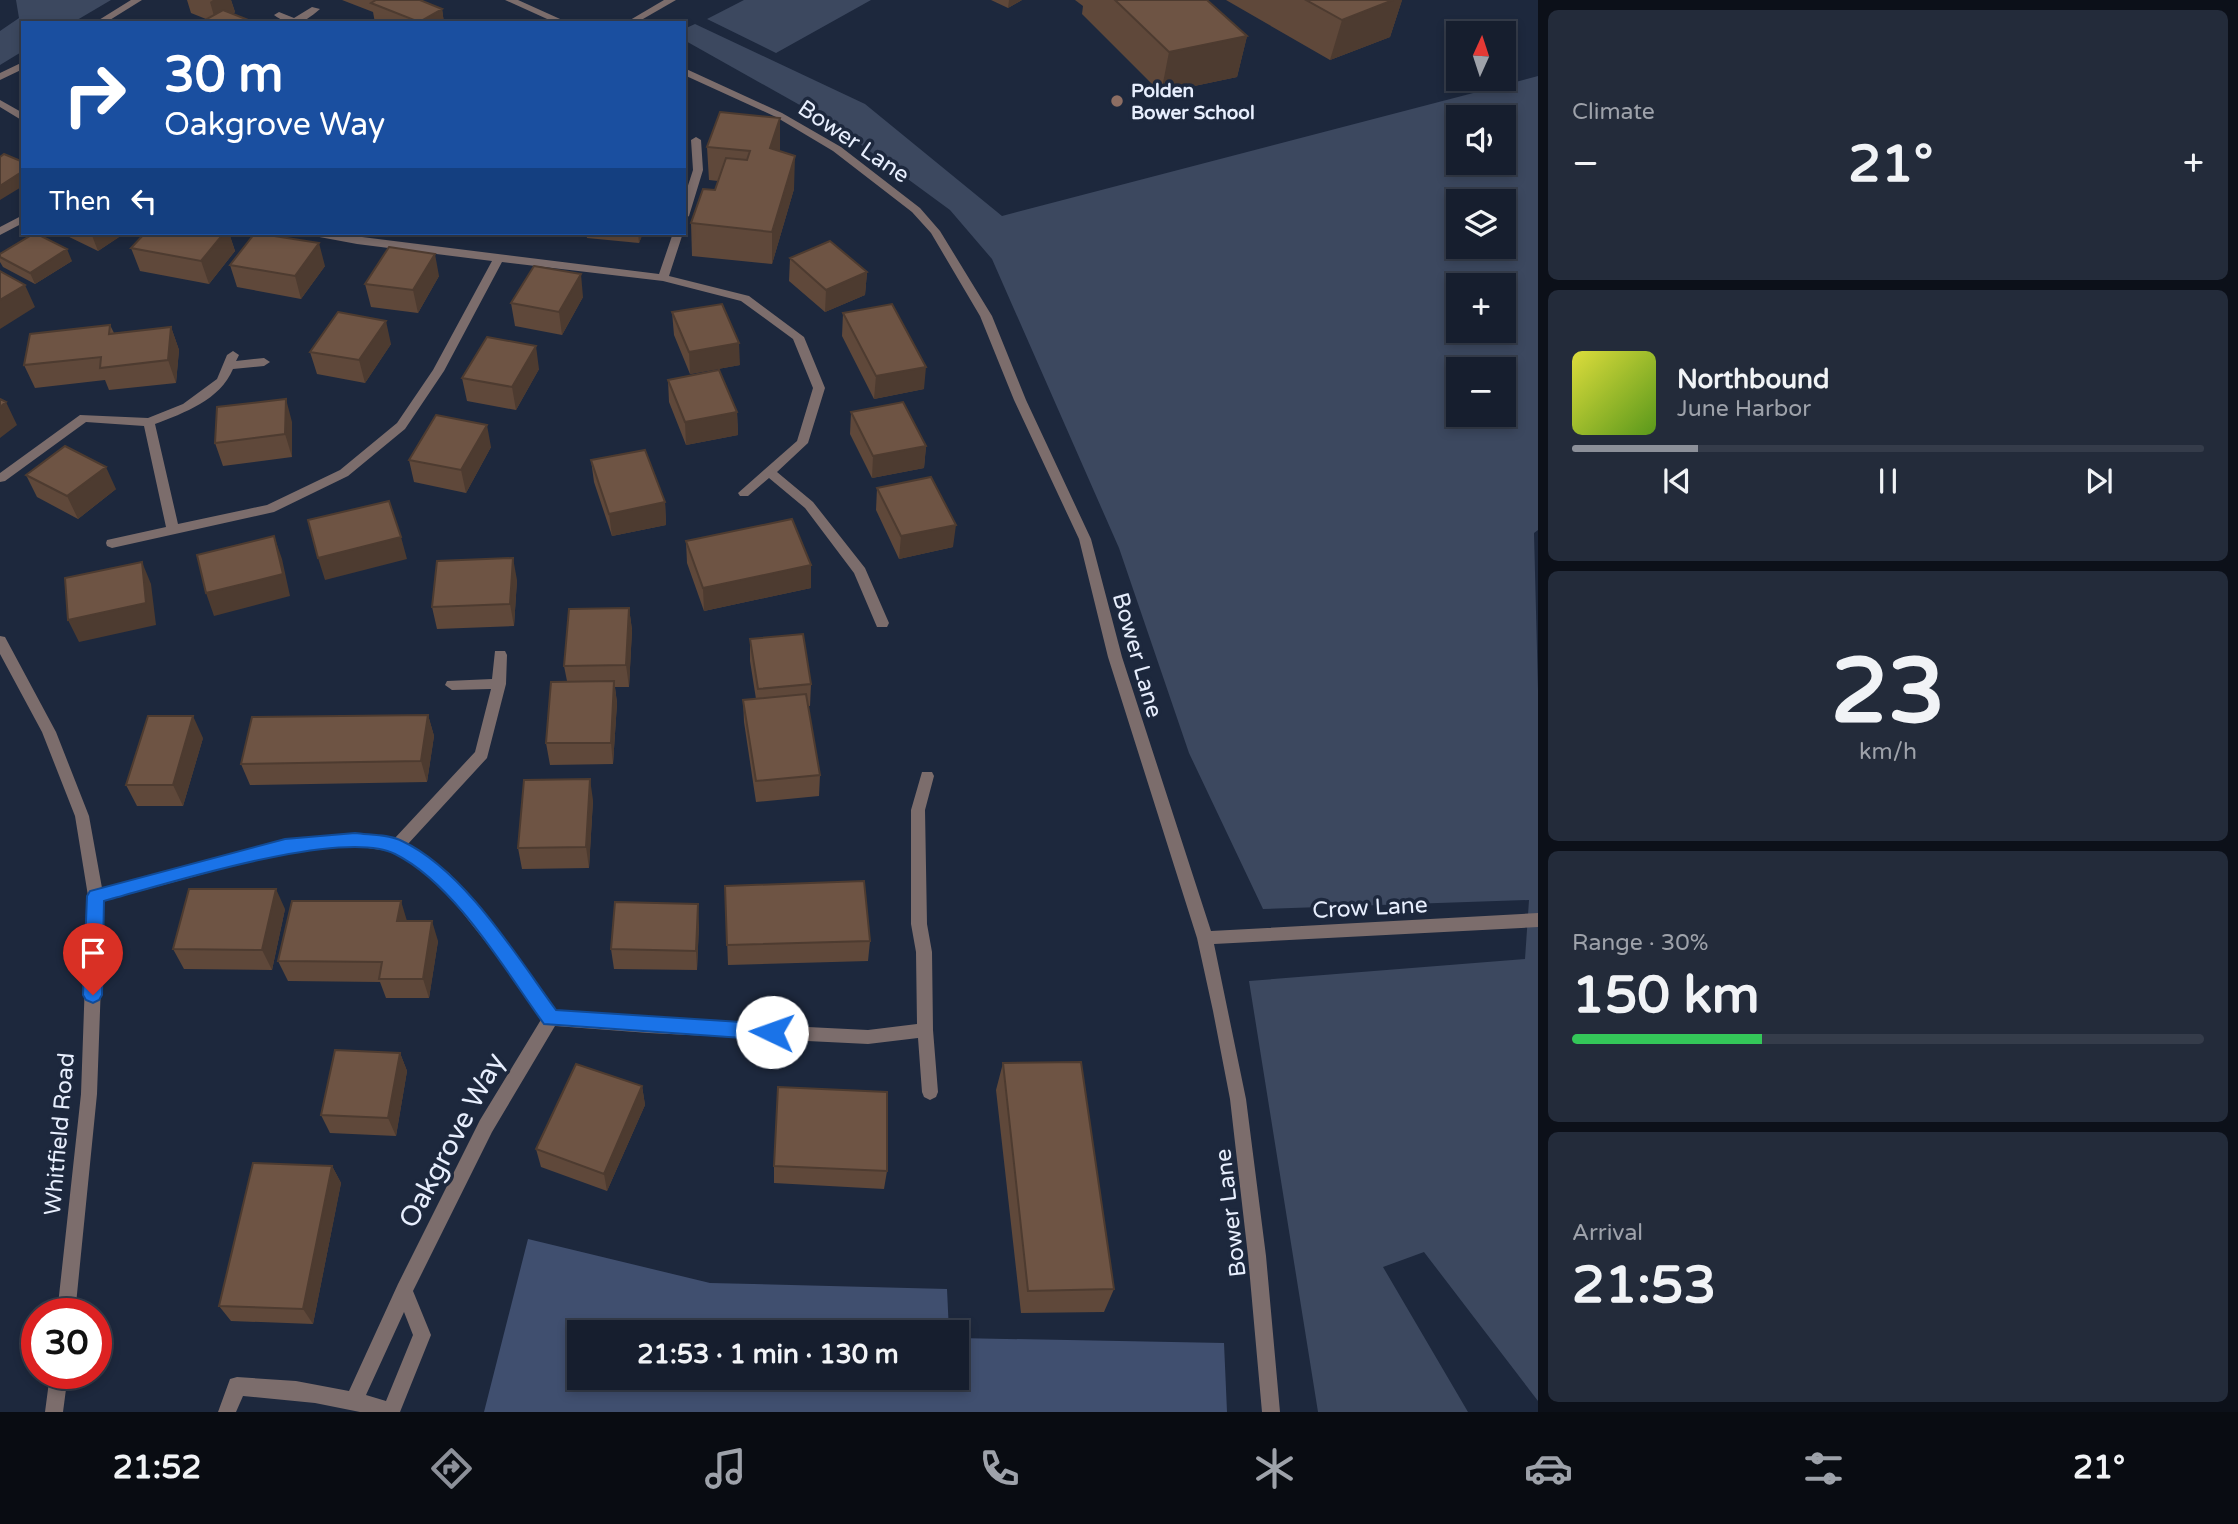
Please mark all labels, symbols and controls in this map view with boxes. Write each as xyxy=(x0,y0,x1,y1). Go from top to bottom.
north arrow xyxy=(1446,21,1516,91)
map controls xyxy=(1446,21,1516,427)
text: 30 m xyxy=(164,46,283,105)
icon: right xyxy=(49,49,140,140)
place label: Polden Bower School xyxy=(1131,80,1255,124)
marker: Polden Bower School xyxy=(1109,93,1125,109)
street label: Bower Lane xyxy=(792,94,915,189)
text: Climate xyxy=(1572,98,1655,126)
button: sound xyxy=(1446,105,1516,175)
text: Oakgrove Way xyxy=(164,106,385,144)
text: 21° xyxy=(1848,133,1933,196)
text: − xyxy=(1572,141,1599,187)
text: + xyxy=(2183,141,2204,187)
icon: left xyxy=(125,182,163,220)
text: Then xyxy=(49,186,111,217)
button: layers xyxy=(1446,189,1516,259)
button: + xyxy=(1446,273,1516,343)
button: − xyxy=(1446,357,1516,427)
text: Northbound xyxy=(1677,364,1829,395)
text: June Harbor xyxy=(1677,395,1811,423)
icon: previous xyxy=(1658,462,1696,500)
icon: pause xyxy=(1869,462,1907,500)
icon: next xyxy=(2080,462,2118,500)
street label: Bower Lane xyxy=(1106,590,1168,721)
text: 23 xyxy=(1831,637,1945,747)
text: km/h xyxy=(1859,738,1917,766)
street label: Crow Lane xyxy=(1312,891,1428,925)
pin xyxy=(63,923,123,995)
text: Range · 30% xyxy=(1572,929,1708,957)
icon: arrive xyxy=(74,934,112,972)
text: 150 km xyxy=(1572,964,1760,1027)
position arrow xyxy=(735,995,809,1069)
street label: Oakgrove Way xyxy=(391,1047,512,1234)
street label: Whitfield Road xyxy=(39,1051,81,1217)
street label: Bower Lane xyxy=(1209,1147,1253,1278)
text: Arrival xyxy=(1572,1219,1643,1247)
text: 21:53 xyxy=(1572,1254,1716,1317)
speed limit sign: 30 xyxy=(21,1298,112,1389)
text: 21:53 · 1 min · 130 m xyxy=(637,1339,899,1370)
icon: directions xyxy=(427,1444,476,1493)
icon: music xyxy=(701,1444,750,1493)
icon: phone xyxy=(975,1444,1024,1493)
icon: climate xyxy=(1250,1444,1299,1493)
icon: car xyxy=(1524,1444,1573,1493)
icon: filters xyxy=(1799,1444,1848,1493)
text: 21:52 xyxy=(113,1449,201,1487)
text: 21° xyxy=(2073,1449,2125,1487)

